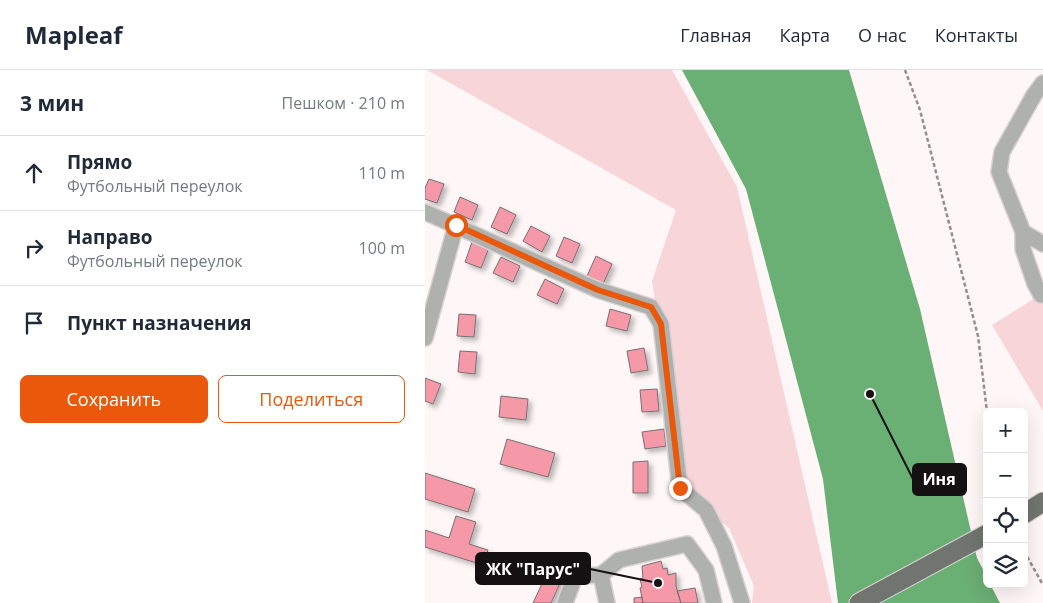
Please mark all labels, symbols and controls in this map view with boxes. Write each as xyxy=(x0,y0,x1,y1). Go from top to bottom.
text: Mapleaf xyxy=(25,18,123,51)
text: Главная xyxy=(680,23,752,47)
text: Карта xyxy=(780,23,830,47)
text: О нас xyxy=(858,23,907,47)
text: Контакты xyxy=(935,23,1018,47)
text: 3 мин xyxy=(20,89,84,117)
text: Пешком · 210 m xyxy=(282,92,405,114)
text: Прямо xyxy=(67,149,132,175)
icon: ahead xyxy=(20,159,48,187)
text: 110 m xyxy=(359,162,405,184)
text: Футбольный переулок xyxy=(67,175,243,197)
route start xyxy=(445,214,468,237)
text: Направо xyxy=(67,224,153,250)
icon: right xyxy=(20,234,48,262)
text: 100 m xyxy=(359,237,405,259)
text: Футбольный переулок xyxy=(67,250,243,272)
icon: arrive xyxy=(20,309,48,337)
text: Пункт назначения xyxy=(67,310,252,336)
button: Сохранить xyxy=(20,375,208,423)
button: Поделиться xyxy=(218,375,405,423)
map controls xyxy=(983,408,1028,588)
button: + xyxy=(983,408,1028,453)
button: − xyxy=(983,453,1028,498)
callout: Иня xyxy=(913,464,966,495)
text: Иня xyxy=(922,468,956,490)
route end xyxy=(669,477,692,500)
button: locate xyxy=(983,498,1028,543)
button: layers xyxy=(983,543,1028,588)
callout: ЖК "Парус" xyxy=(476,553,590,584)
text: ЖК "Парус" xyxy=(486,558,580,580)

